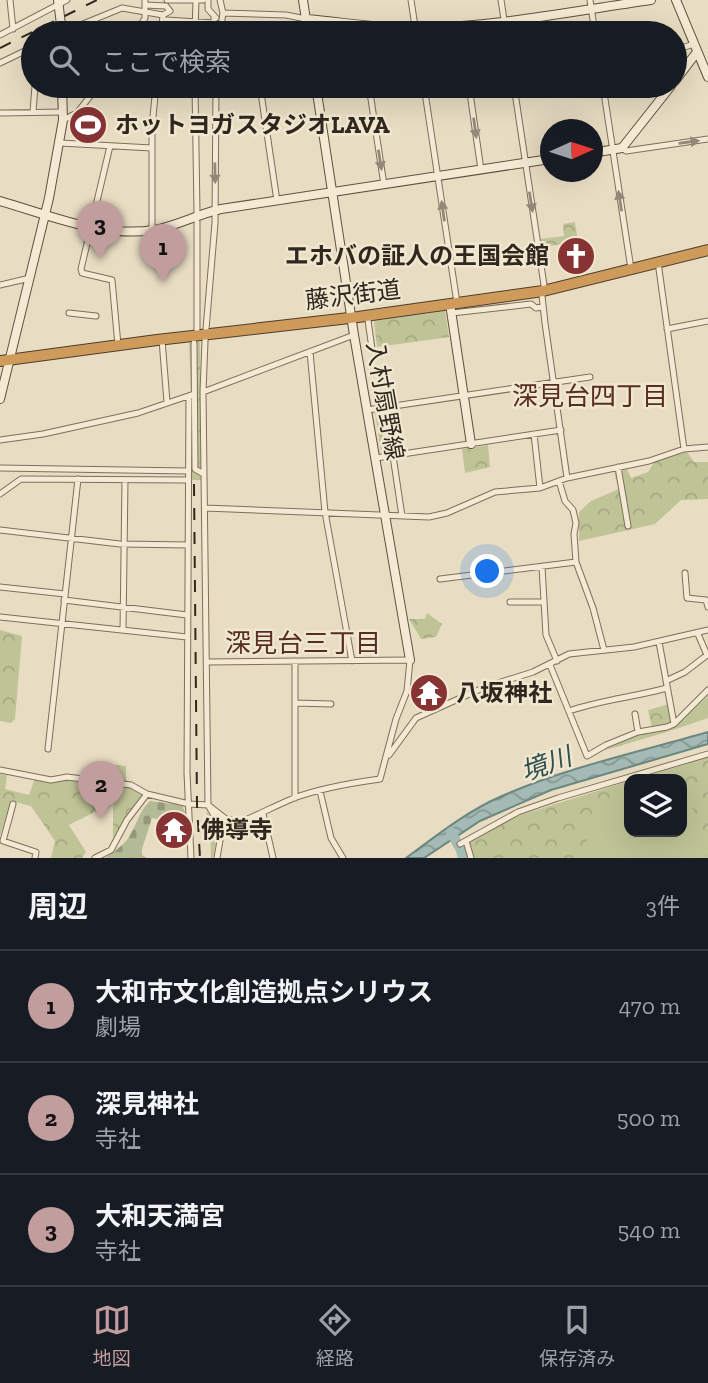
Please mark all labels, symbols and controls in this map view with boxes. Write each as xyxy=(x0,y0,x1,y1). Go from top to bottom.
search box xyxy=(21,21,687,98)
icon: search xyxy=(45,41,83,79)
text: ここで検索 xyxy=(101,46,231,78)
sports icon: ホットヨガスタジオLAVA xyxy=(67,104,109,146)
place label: ホットヨガスタジオLAVA xyxy=(115,110,390,139)
one-way arrow xyxy=(470,117,481,139)
north arrow xyxy=(540,119,603,182)
one-way arrow xyxy=(678,136,700,147)
one-way arrow xyxy=(375,149,386,171)
one-way arrow xyxy=(210,162,221,184)
one-way arrow xyxy=(615,190,626,212)
one-way arrow xyxy=(526,191,537,213)
one-way arrow xyxy=(437,200,448,222)
pin: 3 xyxy=(77,201,123,259)
pin: 1 xyxy=(140,224,186,282)
church icon: エホバの証人の王国会館 xyxy=(555,235,597,277)
place label: エホバの証人の王国会館 xyxy=(285,241,549,270)
street label: 藤沢街道 xyxy=(304,274,402,315)
street label: 入村扇野線 xyxy=(361,339,410,463)
district label: 深見台四丁目 xyxy=(512,380,668,412)
your location xyxy=(470,554,504,588)
district label: 深見台三丁目 xyxy=(225,627,381,659)
temple icon: 八坂神社 xyxy=(408,672,450,714)
place label: 八坂神社 xyxy=(456,678,552,707)
water label: 境川 xyxy=(516,739,579,788)
pin: 2 xyxy=(78,761,124,819)
map controls xyxy=(624,774,687,837)
button: layers xyxy=(624,774,687,837)
temple icon: 佛導寺 xyxy=(153,809,195,851)
place label: 佛導寺 xyxy=(201,815,273,844)
text: 周辺 xyxy=(28,889,88,925)
text: 3件 xyxy=(646,892,680,920)
text: 大和市文化創造拠点シリウス xyxy=(95,976,433,1008)
text: 1 xyxy=(46,992,56,1020)
text: 470 m xyxy=(619,992,680,1020)
text: 劇場 xyxy=(95,1013,141,1041)
text: 深見神社 xyxy=(95,1088,199,1120)
text: 2 xyxy=(45,1104,57,1132)
text: 500 m xyxy=(617,1104,680,1132)
text: 寺社 xyxy=(95,1125,141,1153)
text: 大和天満宮 xyxy=(95,1200,225,1232)
text: 3 xyxy=(45,1216,57,1244)
text: 540 m xyxy=(618,1216,680,1244)
text: 寺社 xyxy=(95,1237,141,1265)
tab: 地図 xyxy=(93,1301,131,1370)
tab: 経路 xyxy=(316,1301,354,1370)
tab: 保存済み xyxy=(539,1301,615,1370)

